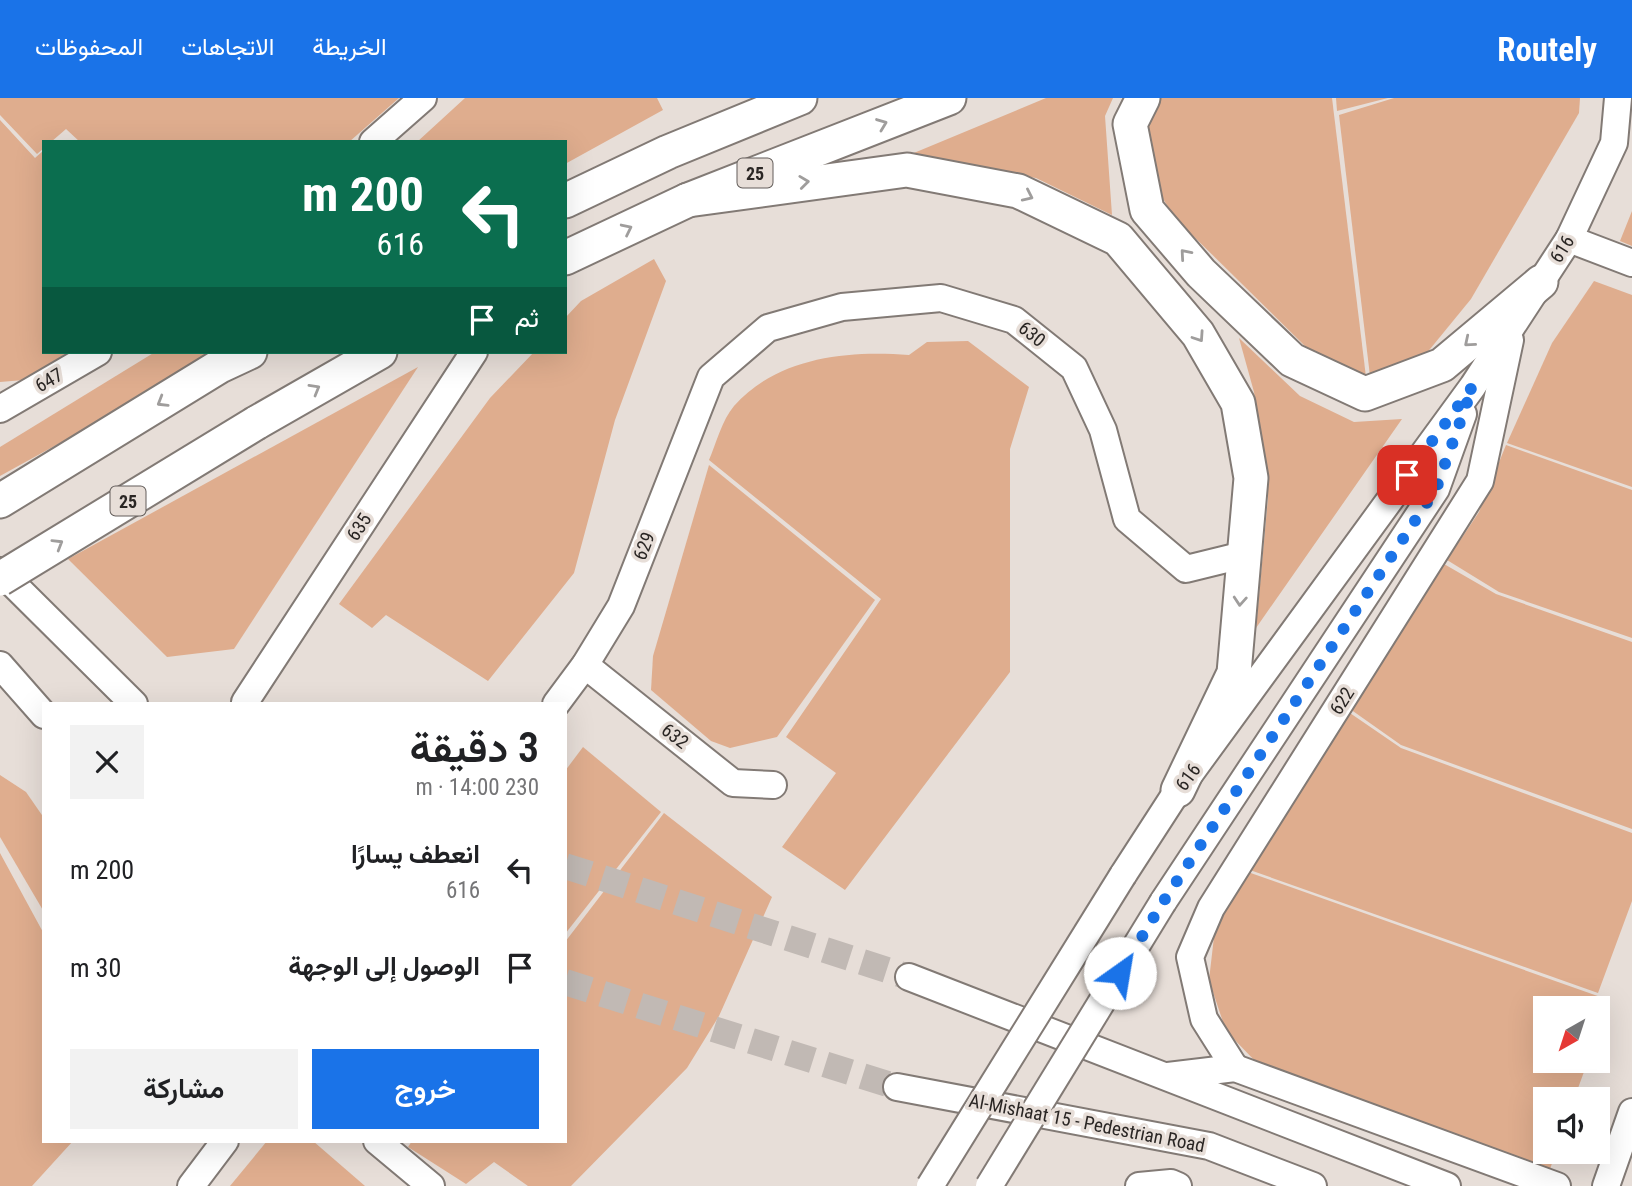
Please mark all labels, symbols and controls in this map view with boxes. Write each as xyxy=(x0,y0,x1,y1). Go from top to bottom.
text: Routely xyxy=(1497,30,1597,69)
text: المحفوظات xyxy=(35,33,143,61)
text: الاتجاهات xyxy=(181,33,274,61)
text: الخريطة xyxy=(312,33,387,61)
one-way arrow xyxy=(876,118,888,132)
road number: 25 xyxy=(738,158,772,188)
text: 200 m xyxy=(302,166,424,223)
icon: left xyxy=(448,168,539,259)
one-way arrow xyxy=(799,175,810,190)
one-way arrow xyxy=(1021,188,1033,202)
one-way arrow xyxy=(620,223,632,237)
text: 616 xyxy=(377,225,424,263)
street label: 616 xyxy=(1545,231,1579,267)
one-way arrow xyxy=(1181,249,1193,262)
icon: arrive xyxy=(463,301,501,339)
text: ثم xyxy=(515,303,539,333)
street label: 630 xyxy=(1014,316,1050,352)
one-way arrow xyxy=(1191,330,1204,343)
one-way arrow xyxy=(1465,334,1478,346)
street label: 647 xyxy=(31,363,67,397)
one-way arrow xyxy=(308,384,321,397)
one-way arrow xyxy=(156,393,169,406)
pin xyxy=(1377,445,1437,505)
icon: arrive xyxy=(1388,456,1426,494)
road number: 25 xyxy=(110,486,146,516)
street label: 635 xyxy=(342,509,376,545)
street label: 629 xyxy=(628,529,660,563)
one-way arrow xyxy=(51,539,64,552)
one-way arrow xyxy=(1233,596,1248,607)
street label: 622 xyxy=(1325,683,1359,719)
street label: 632 xyxy=(657,718,693,754)
text: 3 دقيقة xyxy=(410,723,539,772)
button: close xyxy=(70,725,144,799)
street label: 616 xyxy=(1170,759,1206,795)
text: 230 m · 14:00 xyxy=(415,774,539,801)
text: انعطف يسارًا xyxy=(351,839,480,869)
icon: left xyxy=(501,851,539,889)
text: 200 m xyxy=(70,855,134,885)
text: 616 xyxy=(446,877,480,904)
position arrow xyxy=(1083,936,1157,1010)
icon: arrive xyxy=(501,949,539,987)
text: الوصول إلى الوجهة xyxy=(288,951,480,981)
text: 30 m xyxy=(70,953,121,983)
north arrow xyxy=(1533,996,1610,1073)
map controls xyxy=(1533,996,1610,1164)
button: مشاركة xyxy=(70,1049,298,1129)
button: خروج xyxy=(312,1049,539,1129)
button: sound xyxy=(1533,1087,1610,1164)
street label: Al-Mishaat 15 - Pedestrian Road xyxy=(967,1089,1207,1157)

